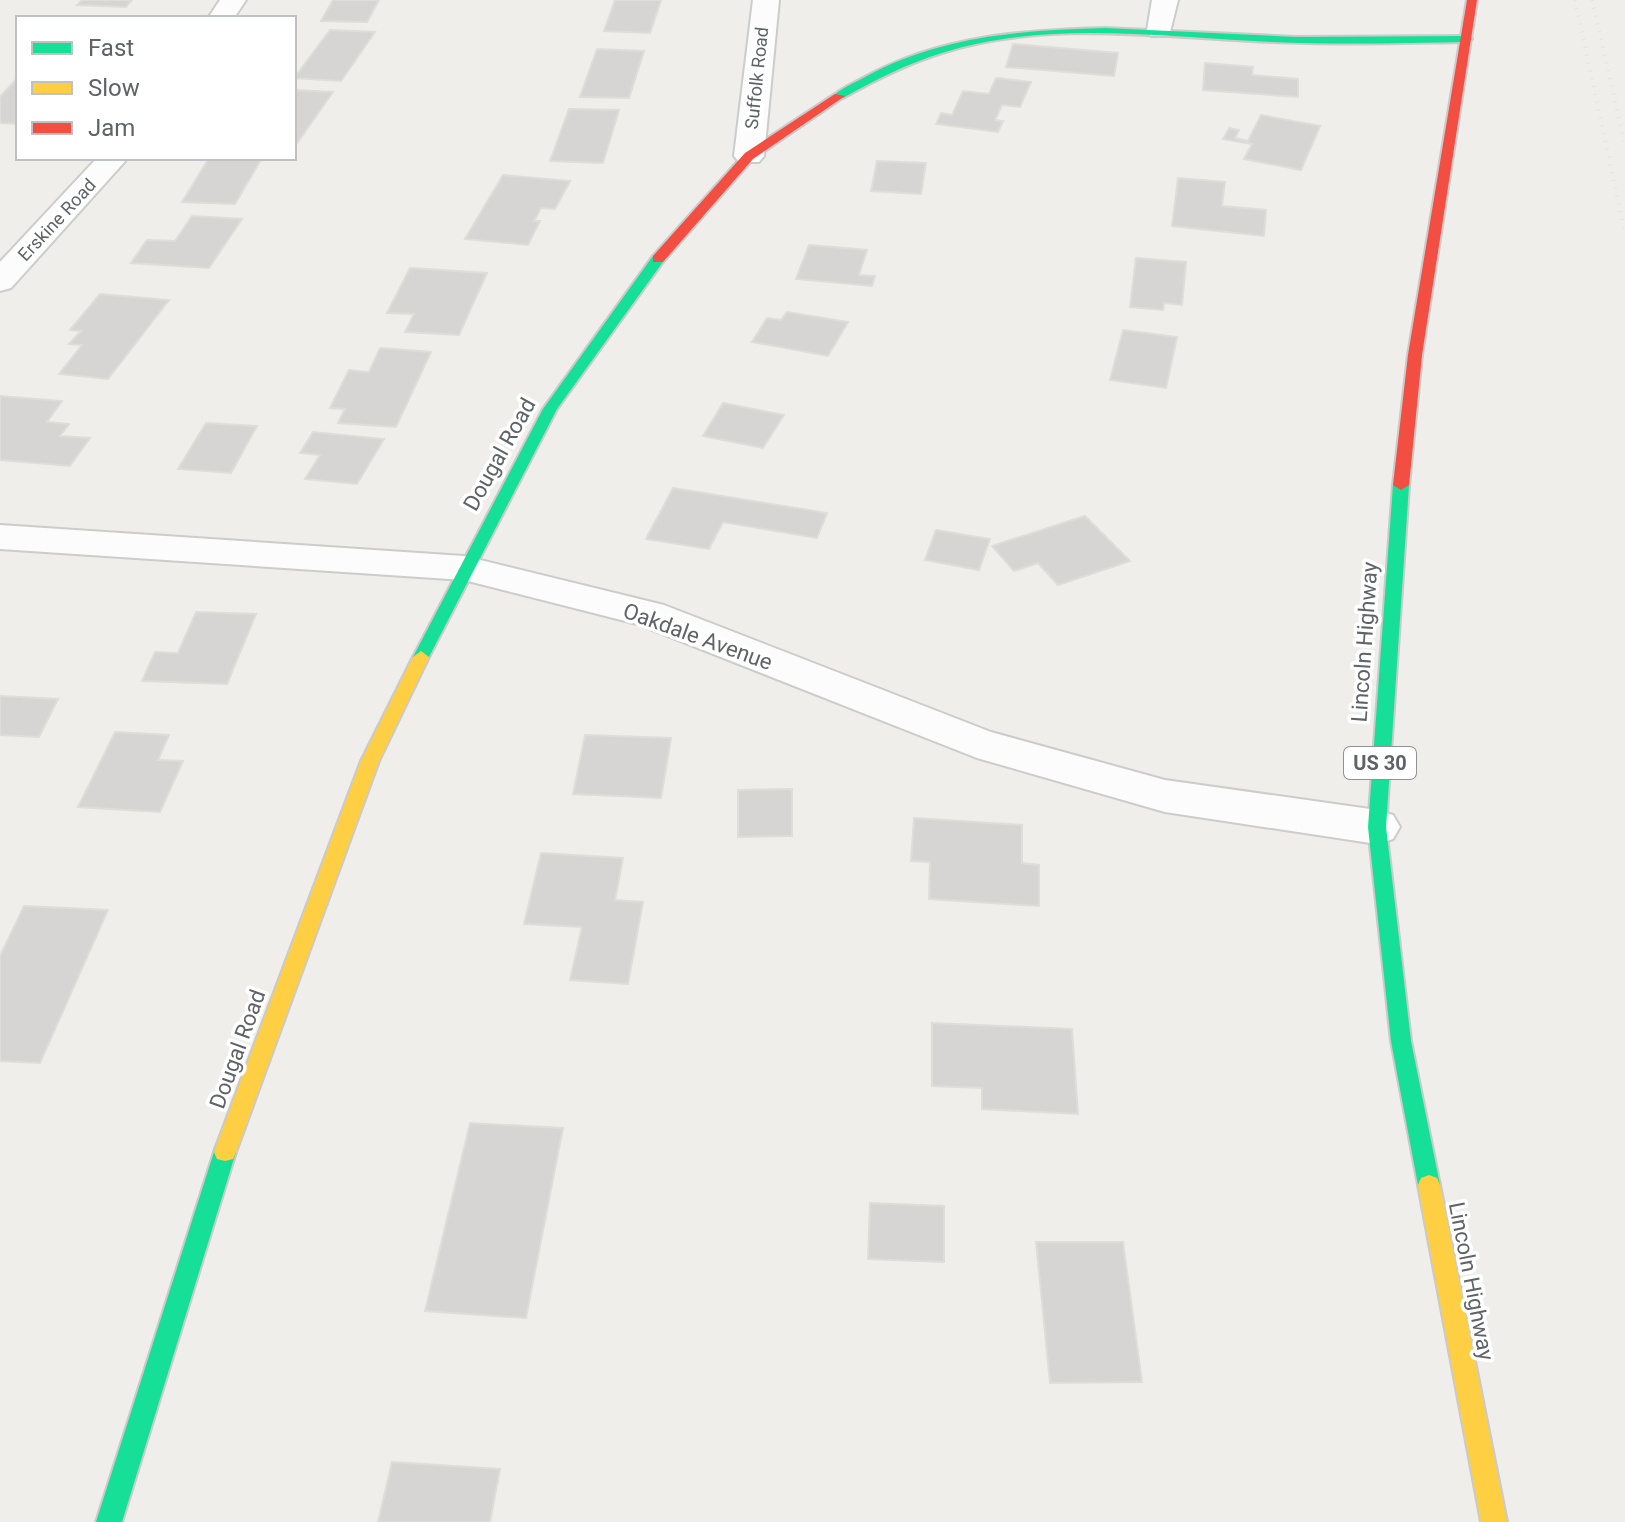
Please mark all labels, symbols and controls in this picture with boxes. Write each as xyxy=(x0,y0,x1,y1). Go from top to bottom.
legend xyxy=(16,16,296,160)
street label: Suffolk Road xyxy=(741,26,772,130)
text: Fast xyxy=(88,34,134,62)
text: Slow xyxy=(88,74,140,102)
text: Jam xyxy=(88,114,135,142)
street label: Erskine Road xyxy=(13,174,100,265)
street label: Dougal Road xyxy=(458,394,541,515)
street label: Lincoln Highway xyxy=(1346,560,1383,723)
street label: Oakdale Avenue xyxy=(620,598,776,675)
road number: US 30 xyxy=(1344,747,1416,779)
street label: Dougal Road xyxy=(204,986,271,1112)
street label: Lincoln Highway xyxy=(1444,1200,1499,1363)

